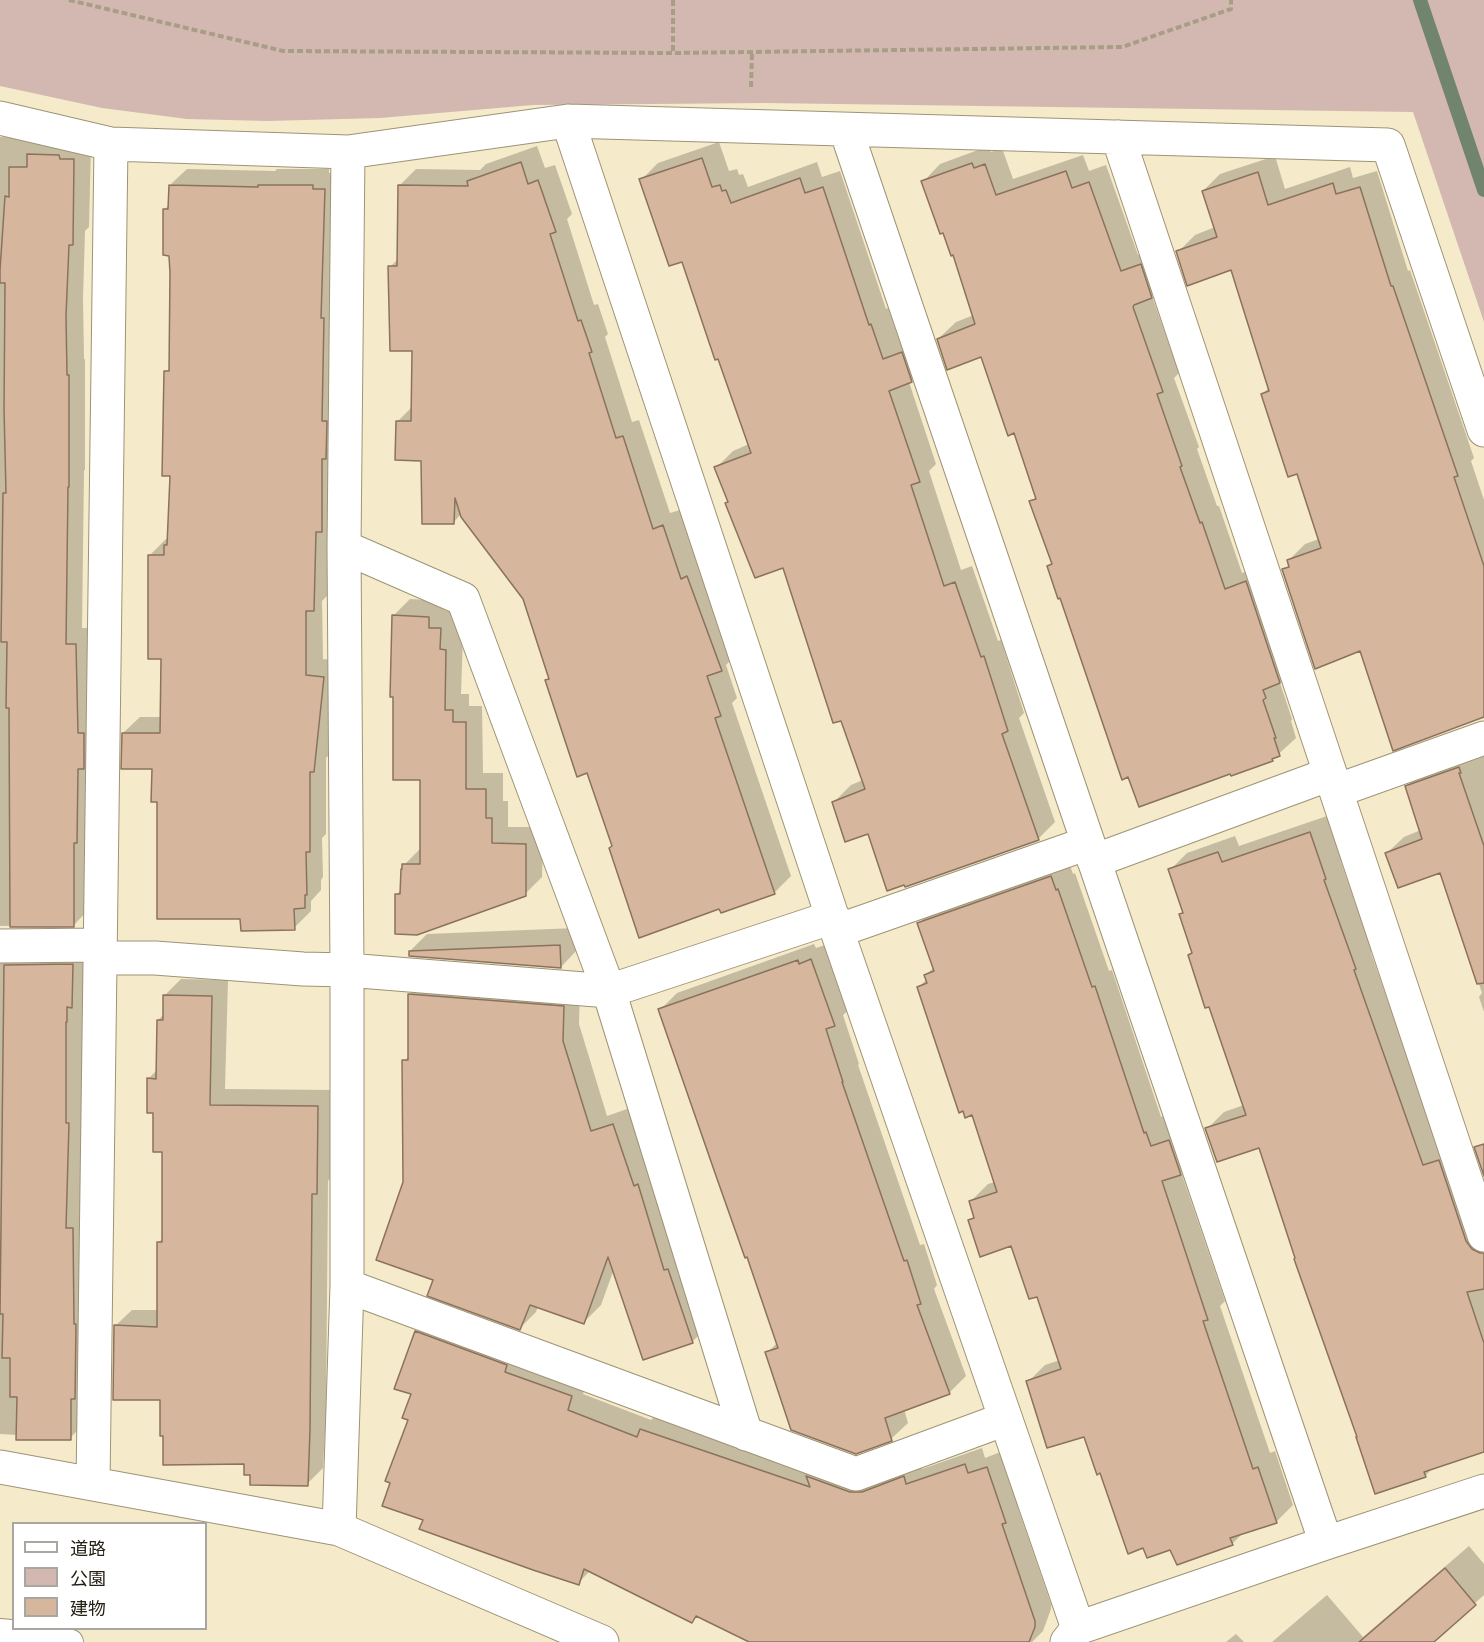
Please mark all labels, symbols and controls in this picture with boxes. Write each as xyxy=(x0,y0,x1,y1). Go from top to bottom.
legend xyxy=(12,1522,207,1630)
text: 道路 xyxy=(70,1538,106,1560)
text: 公園 xyxy=(70,1568,106,1590)
text: 建物 xyxy=(70,1598,106,1620)

